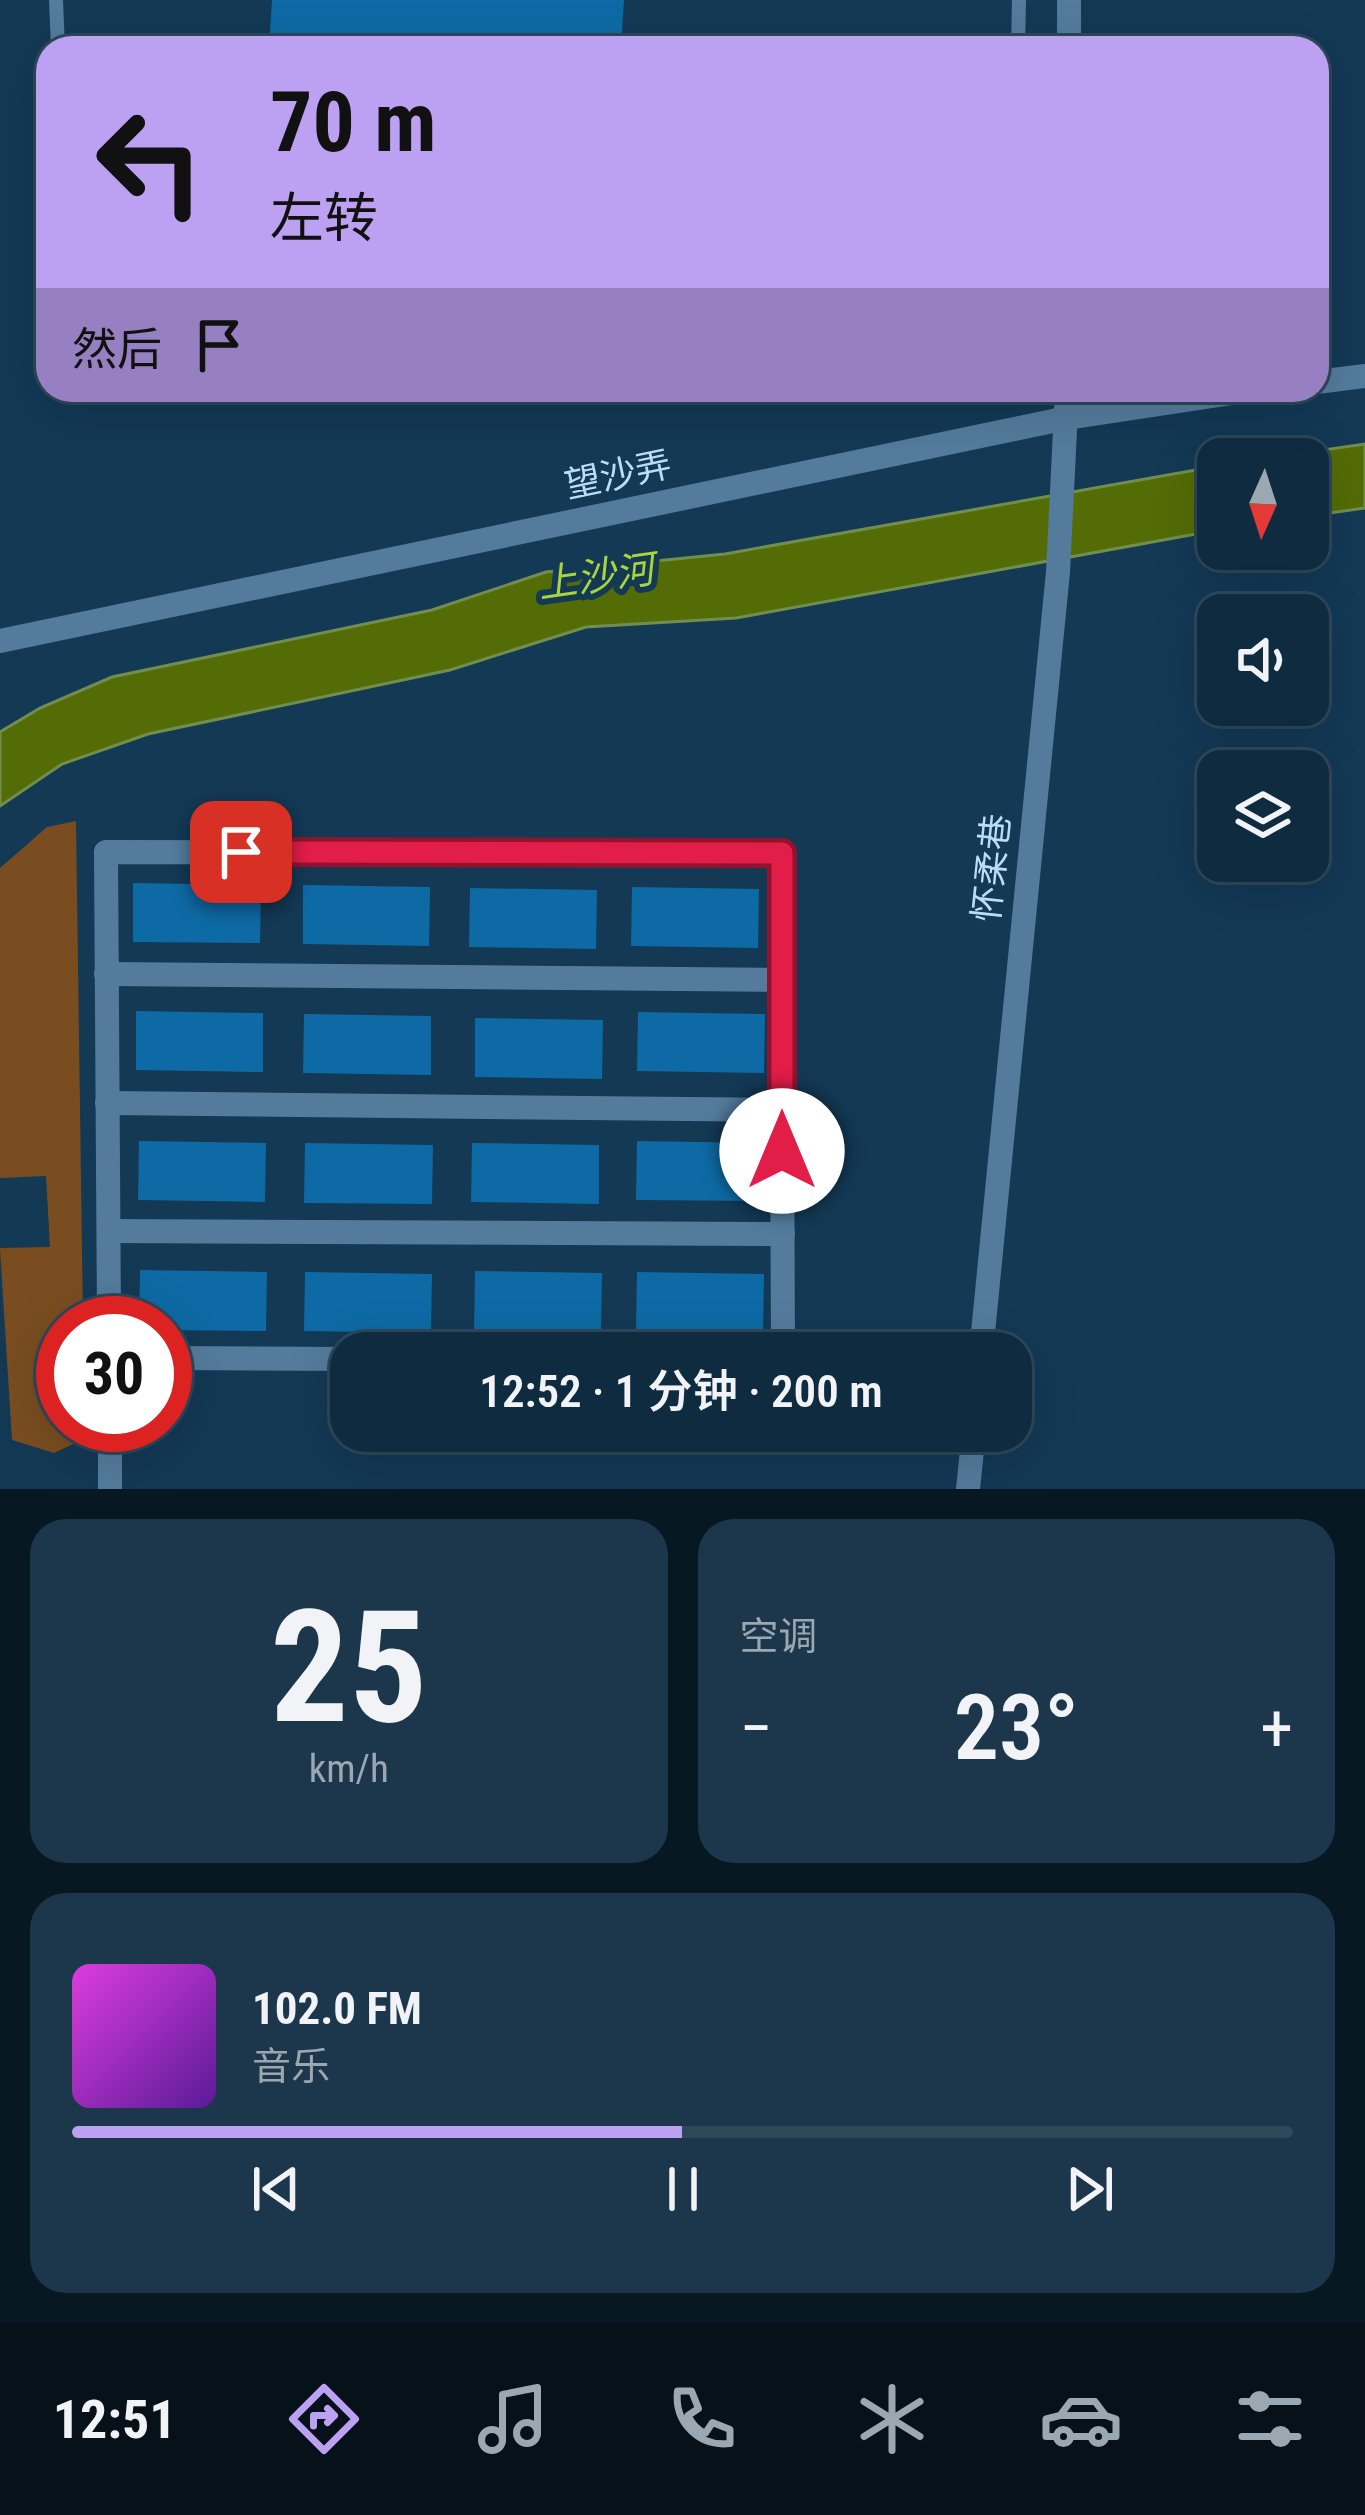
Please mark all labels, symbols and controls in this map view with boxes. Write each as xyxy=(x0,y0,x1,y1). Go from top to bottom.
text: 70 m xyxy=(270,73,437,172)
icon: left xyxy=(72,84,228,240)
text: 左转 xyxy=(270,187,378,250)
icon: arrive xyxy=(186,312,252,378)
text: 然后 xyxy=(72,323,162,376)
north arrow xyxy=(1197,438,1329,570)
map controls xyxy=(1197,438,1329,882)
street label: 望沙弄 xyxy=(561,443,675,507)
water label: 上沙河 xyxy=(535,545,664,608)
button: sound xyxy=(1197,594,1329,726)
button: layers xyxy=(1197,750,1329,882)
pin xyxy=(190,801,292,903)
street label: 怀柔巷 xyxy=(965,812,1019,924)
icon: arrive xyxy=(208,819,274,885)
position arrow xyxy=(719,1088,845,1214)
speed limit sign: 30 xyxy=(36,1296,192,1452)
text: 12:52 · 1 分钟 · 200 m xyxy=(479,1365,883,1418)
text: 25 xyxy=(270,1576,428,1759)
text: 空调 xyxy=(740,1614,818,1660)
text: 23° xyxy=(954,1676,1079,1781)
text: − xyxy=(740,1690,773,1767)
text: + xyxy=(1260,1690,1293,1767)
text: km/h xyxy=(309,1746,389,1792)
text: 102.0 FM xyxy=(252,1982,422,2035)
text: 音乐 xyxy=(252,2044,330,2090)
icon: previous xyxy=(243,2156,309,2222)
icon: pause xyxy=(650,2156,716,2222)
icon: next xyxy=(1057,2156,1123,2222)
icon: directions xyxy=(282,2377,366,2461)
icon: music xyxy=(471,2377,555,2461)
icon: phone xyxy=(660,2377,744,2461)
icon: climate xyxy=(850,2377,934,2461)
icon: car xyxy=(1039,2377,1123,2461)
icon: filters xyxy=(1228,2377,1312,2461)
text: 12:51 xyxy=(53,2388,177,2451)

